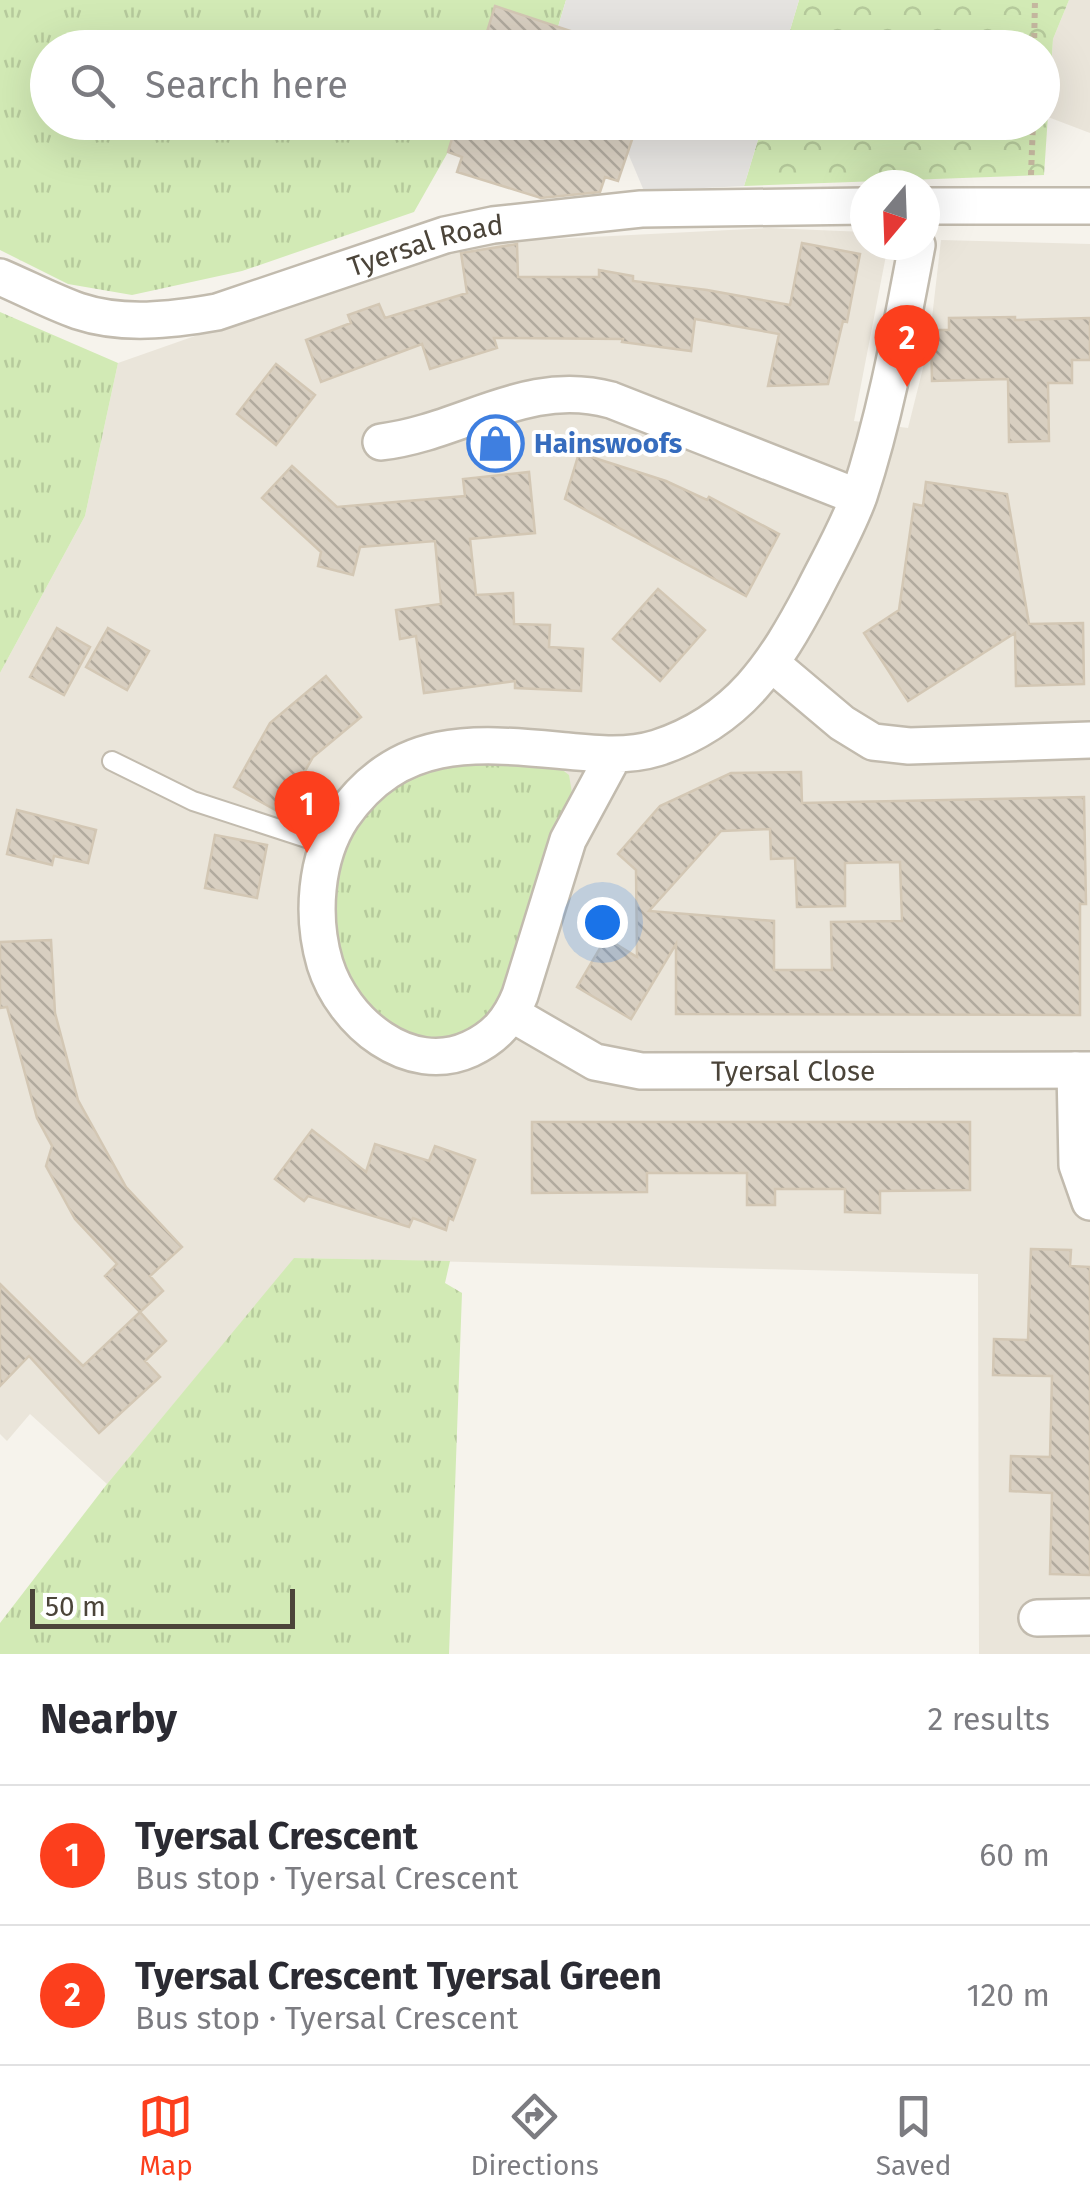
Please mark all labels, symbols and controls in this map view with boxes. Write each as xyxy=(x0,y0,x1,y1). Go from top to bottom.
search box xyxy=(30,30,1060,140)
icon: search xyxy=(65,58,120,113)
text: Search here xyxy=(145,62,348,108)
north arrow xyxy=(850,170,940,260)
street label: Tyersal Road xyxy=(344,208,505,284)
pin: 2 xyxy=(874,304,940,387)
shop icon: Hainswoofs xyxy=(465,413,525,473)
place label: Hainswoofs xyxy=(534,427,682,460)
pin: 1 xyxy=(274,770,340,853)
your location xyxy=(577,897,628,948)
street label: Tyersal Close xyxy=(711,1054,875,1088)
scale bar xyxy=(30,1584,295,1628)
text: 50 m xyxy=(45,1590,106,1623)
text: Nearby xyxy=(40,1694,177,1744)
text: 2 results xyxy=(927,1700,1050,1738)
text: Tyersal Crescent xyxy=(135,1813,418,1859)
text: 1 xyxy=(65,1836,80,1874)
text: 60 m xyxy=(979,1836,1050,1874)
text: Bus stop · Tyersal Crescent xyxy=(135,1859,518,1897)
text: Tyersal Crescent Tyersal Green xyxy=(135,1953,662,1999)
text: 2 xyxy=(64,1976,81,2014)
text: 120 m xyxy=(967,1976,1050,2014)
text: Bus stop · Tyersal Crescent xyxy=(135,1999,518,2037)
tab: Map xyxy=(138,2089,193,2182)
tab: Directions xyxy=(470,2089,599,2182)
tab: Saved xyxy=(876,2089,952,2182)

